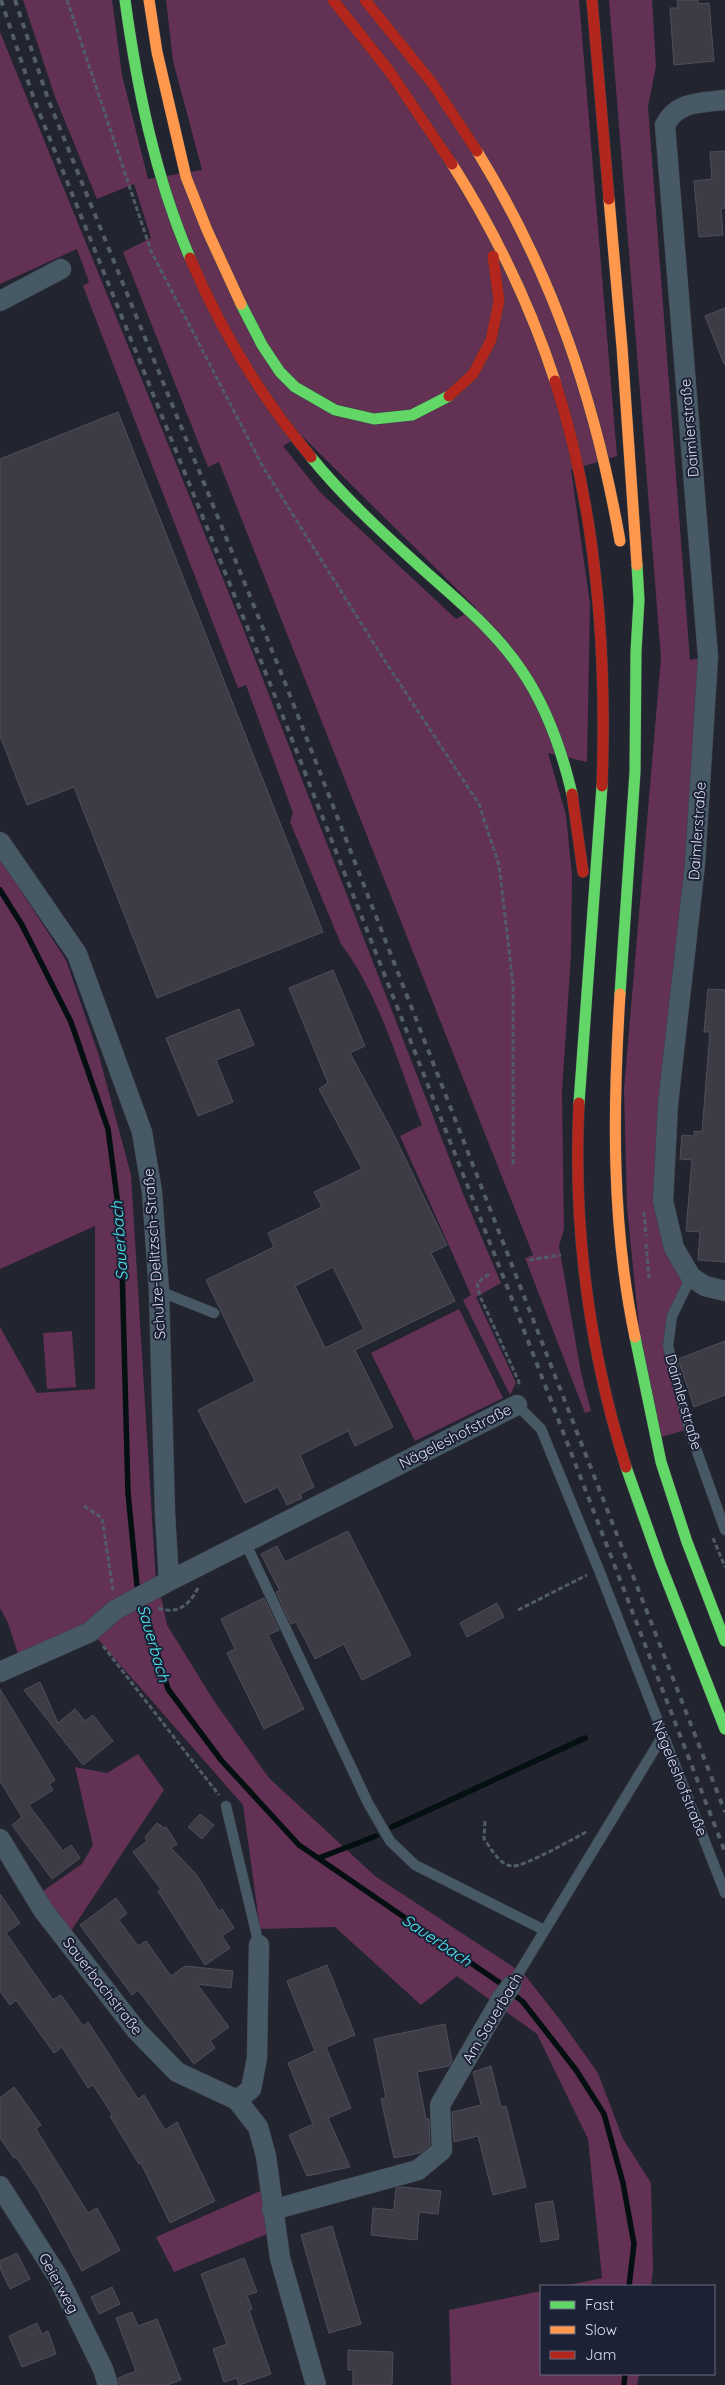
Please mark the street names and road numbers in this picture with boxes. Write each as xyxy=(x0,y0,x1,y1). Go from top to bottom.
street label: Daimlerstraße xyxy=(675,378,703,478)
street label: Daimlerstraße xyxy=(684,781,710,881)
street label: Schulze-Delitzsch-Straße xyxy=(139,1168,169,1340)
street label: Daimlerstraße xyxy=(661,1352,707,1452)
street label: Nägeleshofstraße xyxy=(396,1399,514,1473)
street label: Nägeleshofstraße xyxy=(648,1717,712,1839)
street label: Sauerbachstraße xyxy=(59,1933,147,2039)
street label: Am Sauerbach xyxy=(458,1969,526,2067)
street label: Geierweg xyxy=(35,2249,83,2317)

